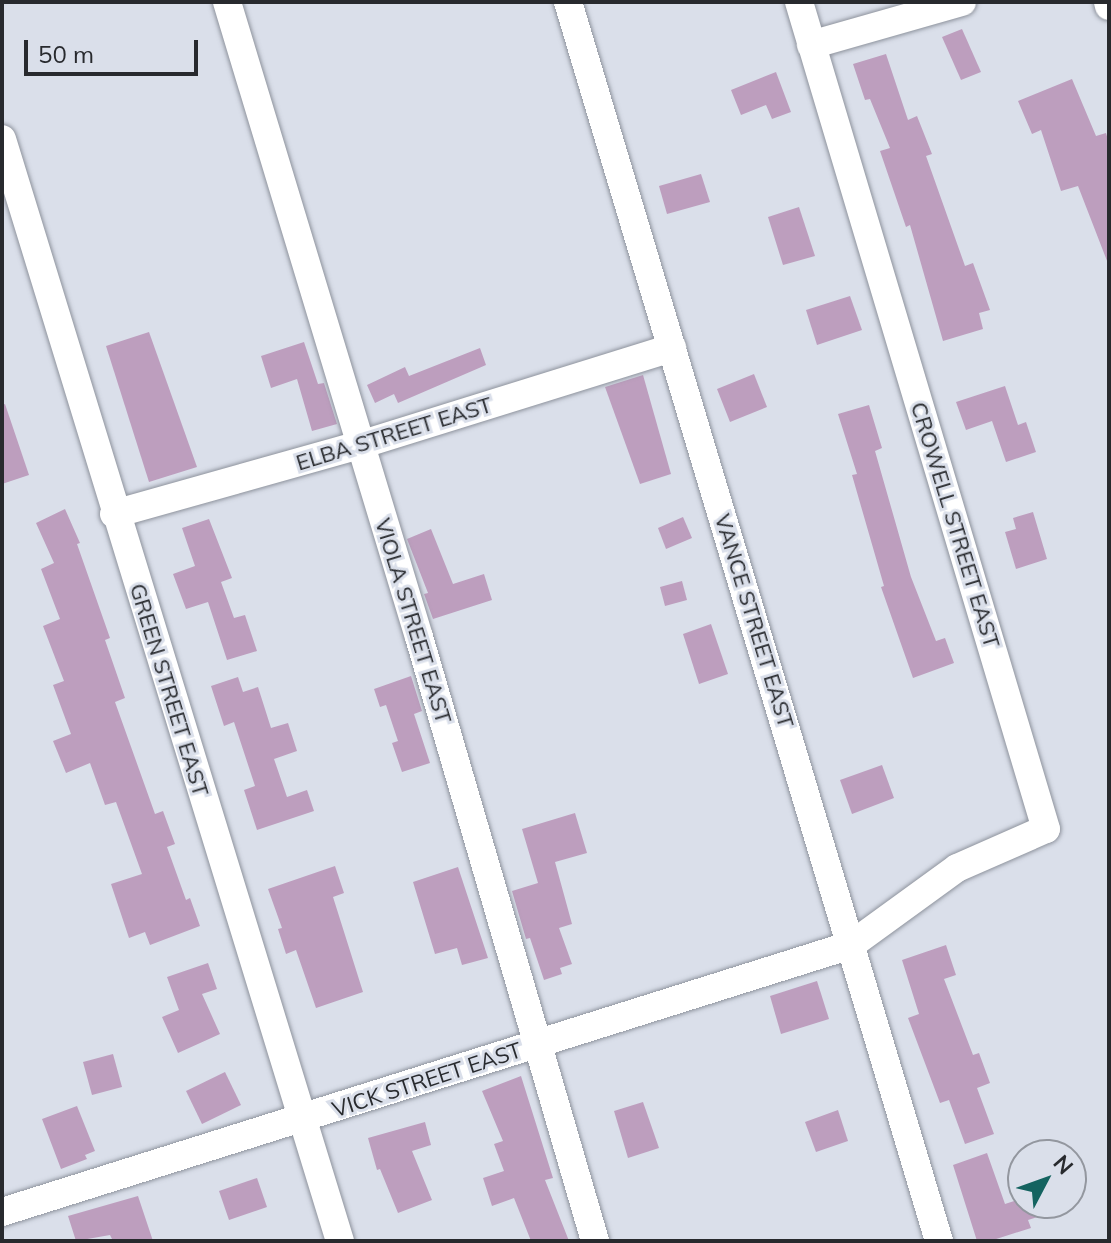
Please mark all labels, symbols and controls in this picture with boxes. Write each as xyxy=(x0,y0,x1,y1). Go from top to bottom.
scale bar xyxy=(28,24,202,74)
text: 50 m xyxy=(38,39,94,69)
street label: ELBA STREET EAST xyxy=(293,392,495,476)
street label: CROWELL STREET EAST xyxy=(905,399,1005,651)
street label: VANCE STREET EAST xyxy=(709,511,799,731)
street label: VIOLA STREET EAST xyxy=(369,515,457,727)
street label: GREEN STREET EAST xyxy=(124,580,214,800)
street label: VICK STREET EAST xyxy=(329,1037,525,1123)
north arrow xyxy=(1007,1139,1087,1219)
text: N xyxy=(1048,1149,1080,1180)

